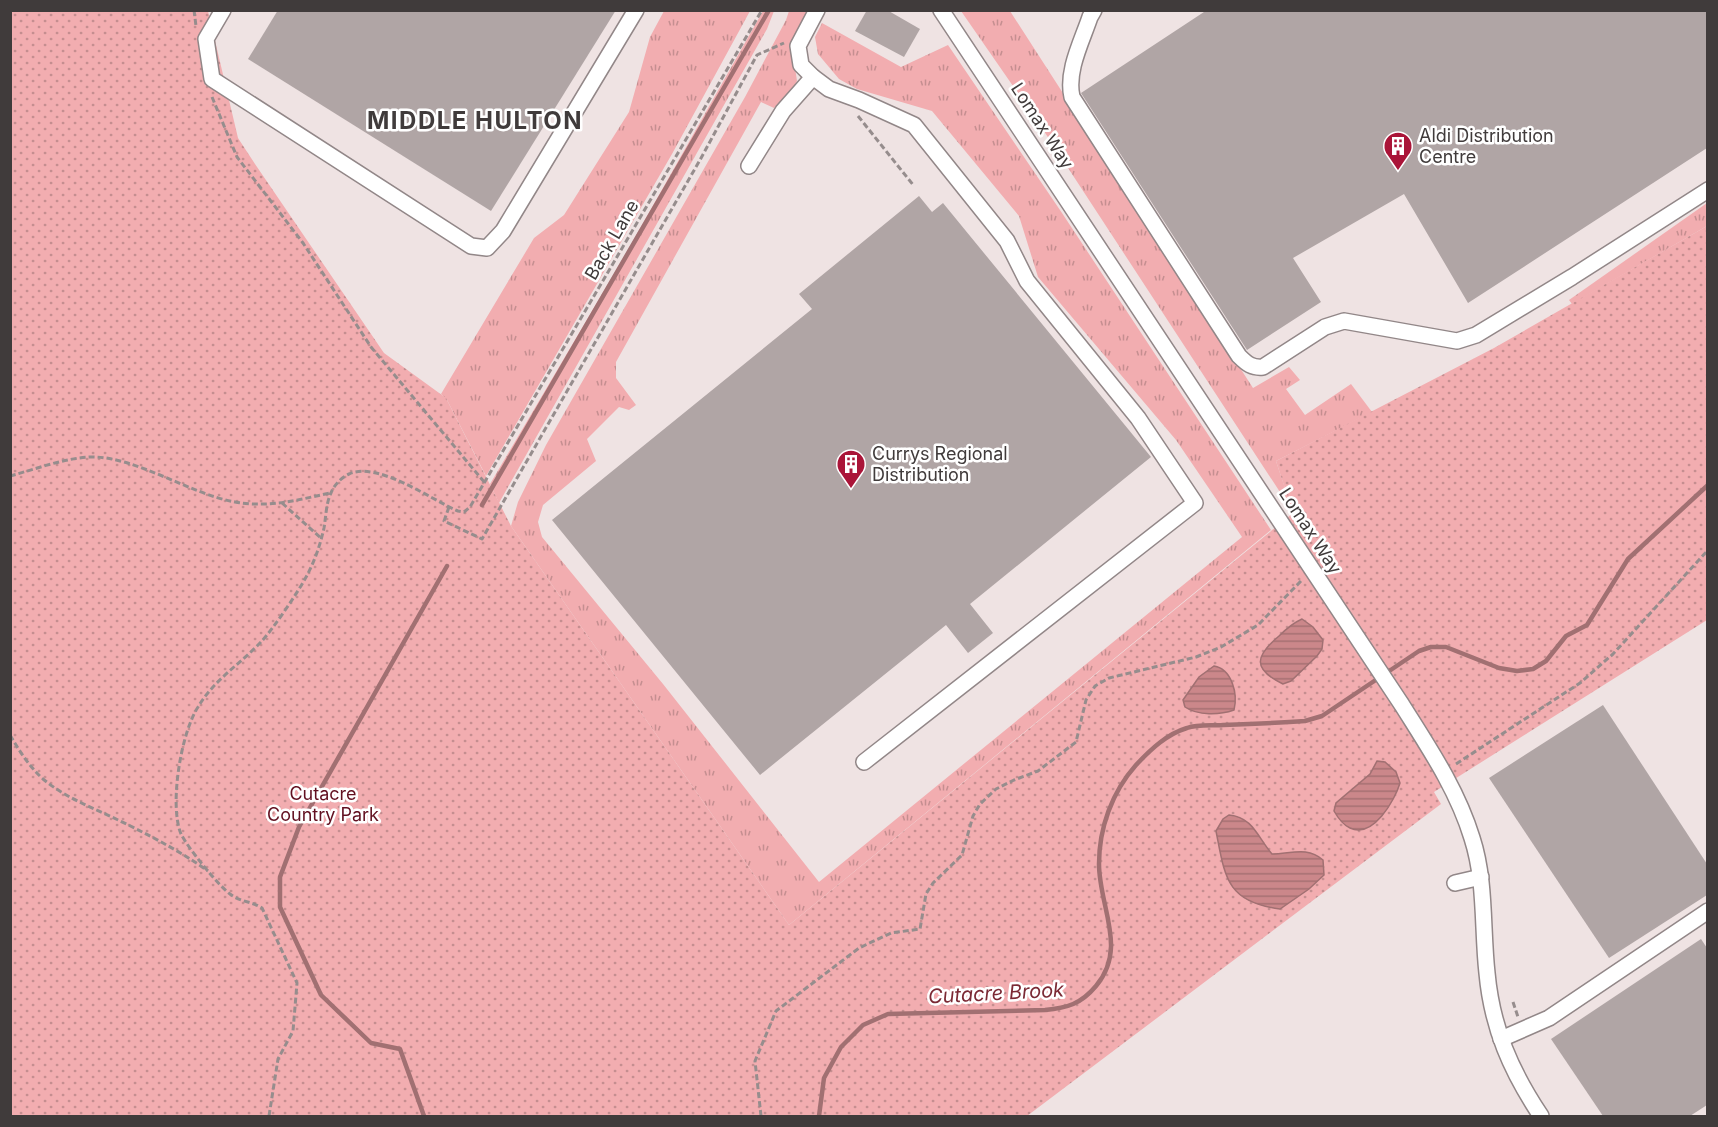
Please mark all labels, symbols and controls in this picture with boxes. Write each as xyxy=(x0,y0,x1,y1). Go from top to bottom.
street label: Lomax Way xyxy=(1007,79,1078,173)
district label: MIDDLE HULTON xyxy=(367,106,583,135)
place label: Aldi Distribution Centre xyxy=(1419,125,1554,167)
building icon: Aldi Distribution Centre xyxy=(1382,130,1414,172)
street label: Back Lane xyxy=(580,196,643,283)
place label: Currys Regional Distribution xyxy=(872,443,1008,485)
building icon: Currys Regional Distribution xyxy=(835,448,867,490)
street label: Lomax Way xyxy=(1275,484,1346,578)
park label: Cutacre Country Park xyxy=(267,783,379,825)
water label: Cutacre Brook xyxy=(927,977,1066,1009)

